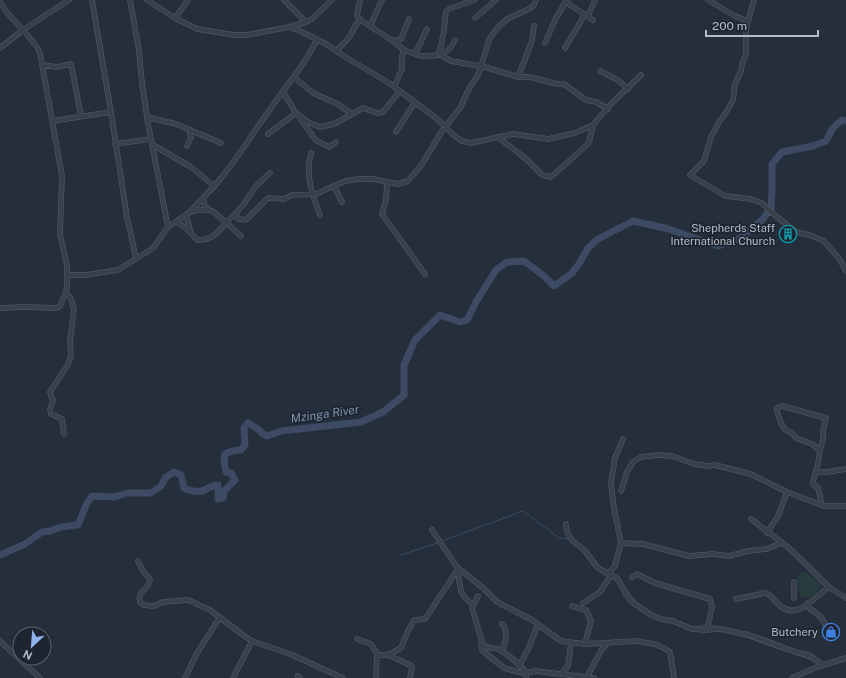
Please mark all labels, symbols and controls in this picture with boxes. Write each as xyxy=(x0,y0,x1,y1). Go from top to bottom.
scale bar xyxy=(706,12,818,38)
text: 200 m xyxy=(712,19,747,33)
place label: Shepherds Staff International Church xyxy=(670,222,776,247)
building icon: Shepherds Staff International Church xyxy=(778,224,798,244)
water label: Mzinga River xyxy=(290,402,361,426)
shop icon: Butchery xyxy=(821,622,841,642)
north arrow xyxy=(12,626,52,666)
place label: Butchery xyxy=(771,626,818,638)
text: N xyxy=(21,648,34,662)

